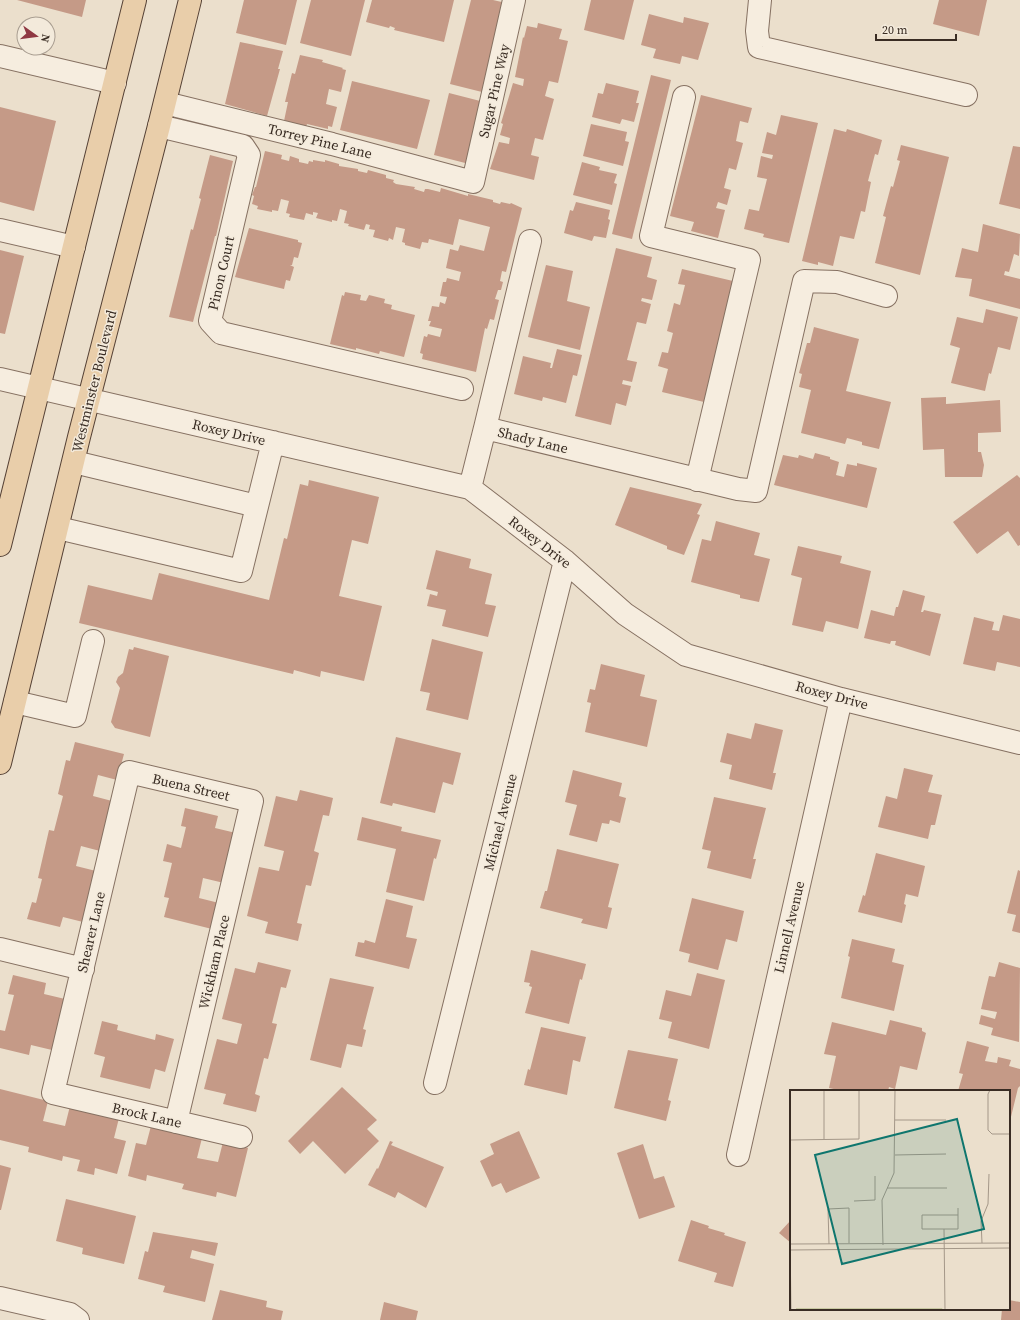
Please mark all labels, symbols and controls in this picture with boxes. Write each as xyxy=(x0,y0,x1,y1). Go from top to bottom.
north arrow xyxy=(16,16,56,56)
scale bar xyxy=(876,16,956,42)
text: 20 m xyxy=(882,22,908,38)
text: N xyxy=(37,33,53,44)
street label: Sugar Pine Way xyxy=(473,41,515,140)
street label: Torrey Pine Lane xyxy=(266,118,374,164)
street label: Pinon Court xyxy=(203,233,239,312)
street label: Westminster Boulevard xyxy=(67,308,121,454)
street label: Roxey Drive xyxy=(190,414,268,450)
street label: Shady Lane xyxy=(496,422,570,458)
street label: Roxey Drive xyxy=(504,511,576,573)
street label: Roxey Drive xyxy=(793,676,871,714)
street label: Buena Street xyxy=(150,768,232,806)
street label: Michael Avenue xyxy=(478,771,522,873)
street label: Linnell Avenue xyxy=(769,879,809,975)
street label: Shearer Lane xyxy=(72,889,110,975)
street label: Wickham Place xyxy=(193,913,235,1011)
inset map xyxy=(790,1090,1010,1310)
street label: Brock Lane xyxy=(110,1097,184,1133)

